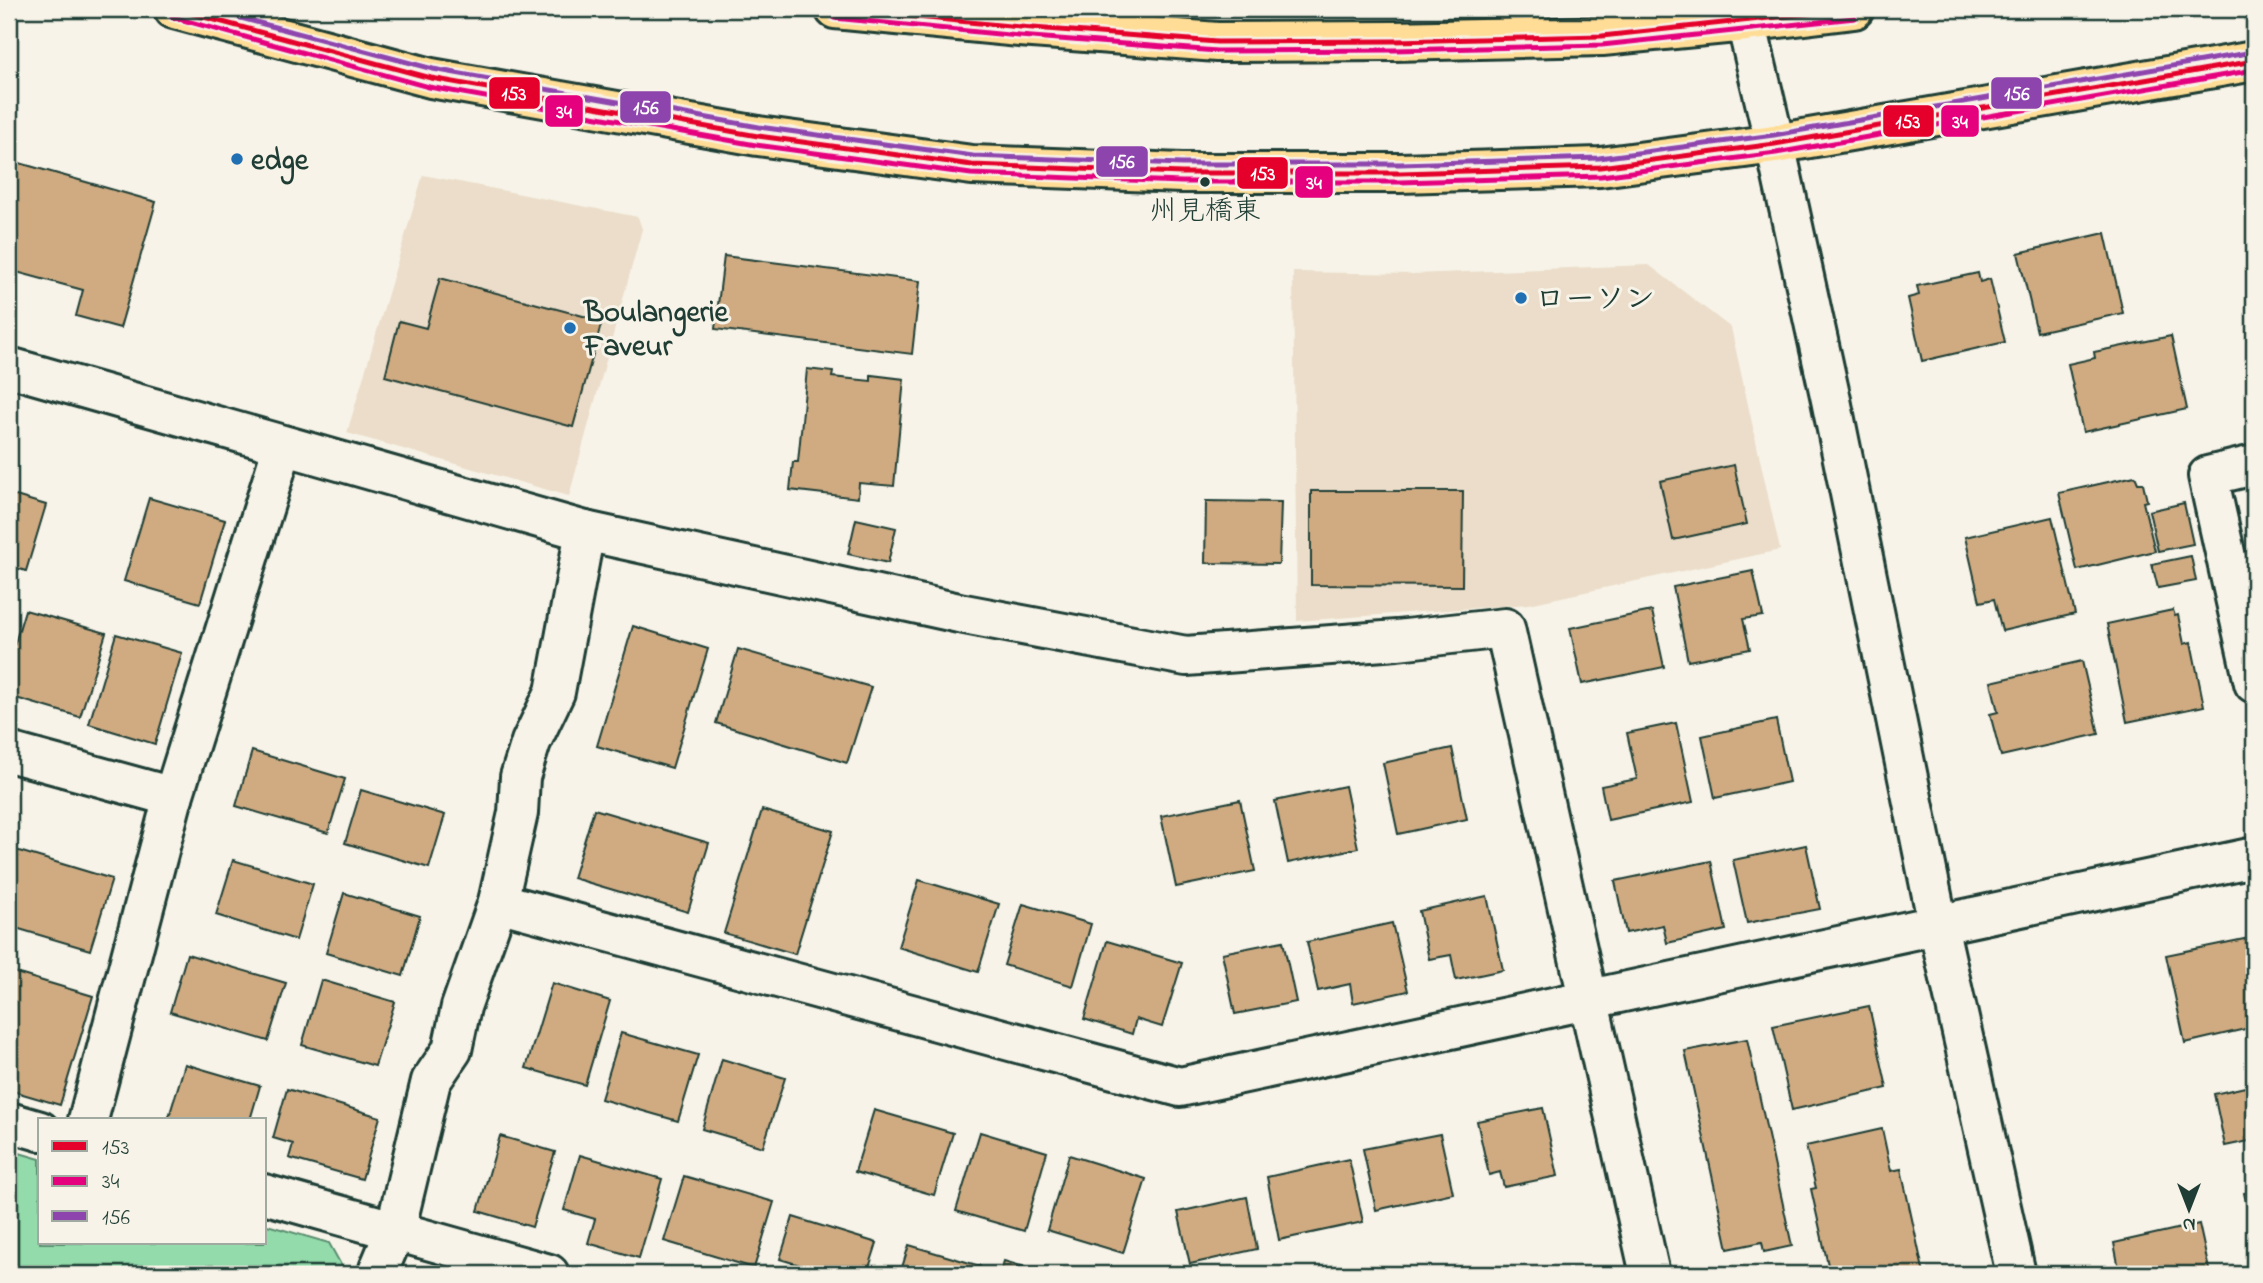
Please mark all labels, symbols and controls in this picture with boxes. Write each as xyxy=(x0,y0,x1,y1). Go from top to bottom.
line badge: 153 xyxy=(488,76,541,110)
line badge: 156 xyxy=(1990,76,2043,110)
text: 153 xyxy=(502,82,527,109)
text: 156 xyxy=(2004,82,2030,109)
line badge: 156 xyxy=(619,90,672,124)
line badge: 34 xyxy=(544,94,584,128)
text: 156 xyxy=(633,96,659,123)
text: 34 xyxy=(555,100,572,127)
line badge: 153 xyxy=(1882,104,1935,138)
line badge: 34 xyxy=(1940,104,1980,138)
text: 153 xyxy=(1896,110,1921,137)
text: 34 xyxy=(1951,110,1968,137)
place label: edge xyxy=(251,140,310,185)
line badge: 156 xyxy=(1095,145,1149,178)
text: 156 xyxy=(1109,150,1135,177)
marker: edge xyxy=(229,151,245,167)
line badge: 153 xyxy=(1236,156,1289,190)
text: 153 xyxy=(1251,162,1276,189)
line badge: 34 xyxy=(1294,165,1334,199)
text: 34 xyxy=(1305,171,1322,198)
marker: 州見橋東 xyxy=(1198,175,1212,189)
place label: 州見橋東 xyxy=(1149,192,1261,233)
place label: ローソン xyxy=(1535,279,1655,323)
marker: ローソン xyxy=(1513,290,1529,306)
place label: Boulangerie Faveur xyxy=(582,292,730,370)
marker: Boulangerie Faveur xyxy=(562,320,578,336)
legend xyxy=(38,1118,266,1244)
text: 153 xyxy=(102,1134,129,1164)
text: 34 xyxy=(102,1168,120,1198)
north arrow xyxy=(2154,1174,2224,1244)
text: 156 xyxy=(102,1204,130,1234)
text: N xyxy=(2182,1210,2195,1237)

